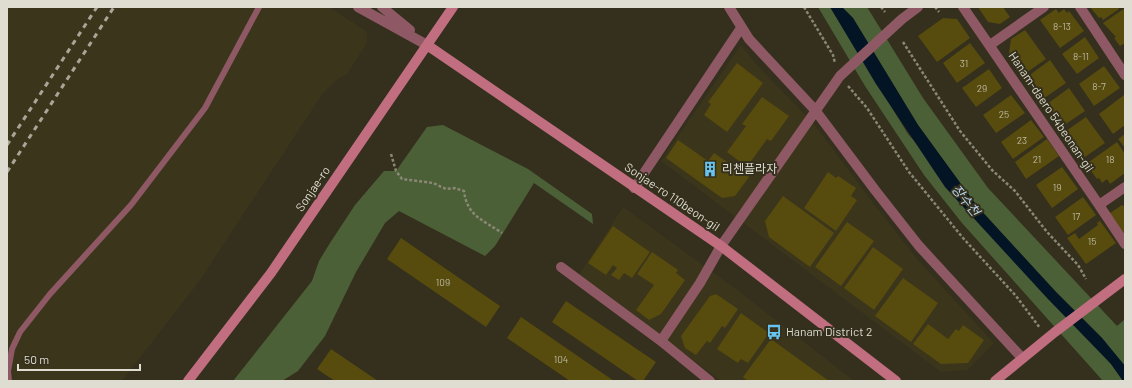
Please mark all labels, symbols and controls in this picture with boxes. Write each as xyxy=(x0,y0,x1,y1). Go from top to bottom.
house number: 8-13 xyxy=(1053,20,1071,32)
street label: Hanam-daero 54beonan-gil xyxy=(1006,49,1097,174)
house number: 8-11 xyxy=(1073,50,1089,62)
house number: 31 xyxy=(960,57,968,69)
house number: 8-7 xyxy=(1092,80,1106,92)
house number: 29 xyxy=(977,82,987,94)
house number: 25 xyxy=(999,108,1009,120)
house number: 23 xyxy=(1017,134,1027,146)
house number: 21 xyxy=(1033,153,1041,165)
house number: 18 xyxy=(1106,153,1114,165)
street label: Sonjae-ro 110beon-gil xyxy=(622,159,723,233)
building icon: 리첸플라자 xyxy=(701,160,719,178)
place label: 리첸플라자 xyxy=(722,161,777,175)
street label: Sonjae-ro xyxy=(292,163,332,214)
water label: 장수천 xyxy=(948,181,984,220)
house number: 19 xyxy=(1053,181,1061,193)
house number: 17 xyxy=(1072,210,1080,222)
house number: 15 xyxy=(1088,235,1096,247)
house number: 109 xyxy=(436,276,450,288)
bus stop icon: Hanam District 2 xyxy=(765,323,783,341)
place label: Hanam District 2 xyxy=(786,324,872,338)
scale bar xyxy=(18,346,140,372)
text: 50 m xyxy=(24,352,49,366)
house number: 104 xyxy=(554,353,568,365)

